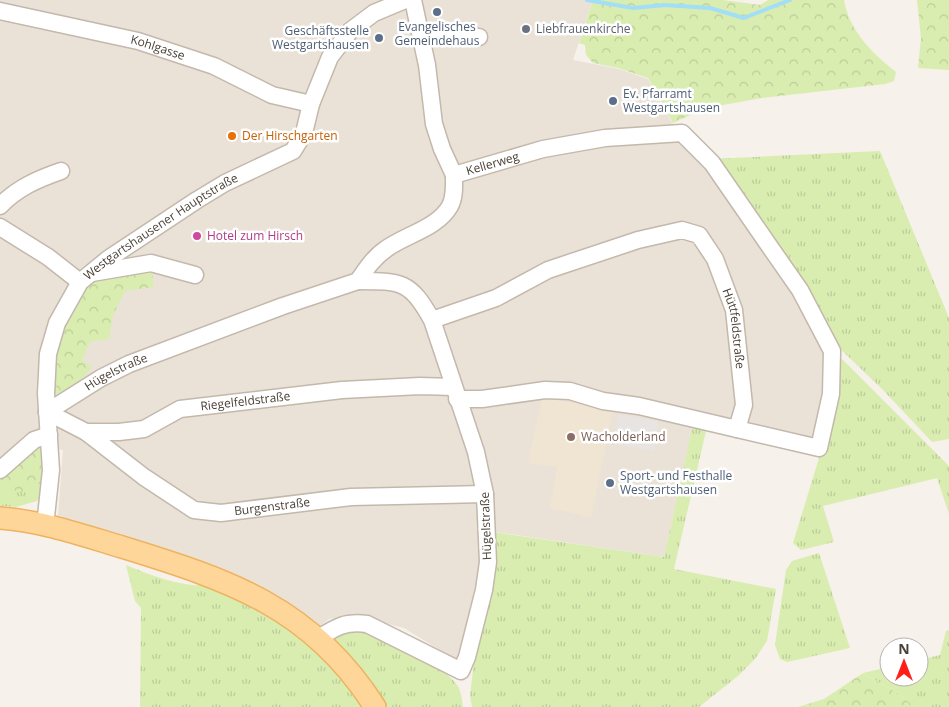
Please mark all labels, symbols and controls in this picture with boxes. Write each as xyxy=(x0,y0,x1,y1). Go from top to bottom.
marker: Evangelisches Gemeindehaus xyxy=(431,6,443,18)
place label: Evangelisches Gemeindehaus xyxy=(395,18,480,49)
place label: Liebfrauenkirche xyxy=(536,20,631,37)
place label: Geschäftsstelle Westgartshausen xyxy=(272,22,369,53)
marker: Liebfrauenkirche xyxy=(520,23,532,35)
street label: Kohlgasse xyxy=(129,31,188,64)
marker: Geschäftsstelle Westgartshausen xyxy=(373,32,385,44)
place label: Ev. Pfarramt Westgartshausen xyxy=(623,85,720,116)
marker: Ev. Pfarramt Westgartshausen xyxy=(607,95,619,107)
place label: Der Hirschgarten xyxy=(242,127,338,144)
marker: Der Hirschgarten xyxy=(226,130,238,142)
street label: Kellerweg xyxy=(464,147,521,179)
street label: Westgartshausener Hauptstraße xyxy=(80,169,241,284)
place label: Hotel zum Hirsch xyxy=(207,227,303,244)
marker: Hotel zum Hirsch xyxy=(191,230,203,242)
street label: Hüttfeldstraße xyxy=(719,286,749,370)
street label: Hügelstraße xyxy=(81,349,150,394)
street label: Riegelfeldstraße xyxy=(199,387,291,415)
place label: Wacholderland xyxy=(581,428,666,445)
marker: Wacholderland xyxy=(565,431,577,443)
place label: Sport- und Festhalle Westgartshausen xyxy=(620,467,732,498)
marker: Sport- und Festhalle Westgartshausen xyxy=(604,477,616,489)
street label: Hügelstraße xyxy=(476,491,495,560)
street label: Burgenstraße xyxy=(233,493,311,519)
north arrow xyxy=(879,637,929,687)
text: N xyxy=(898,639,910,658)

